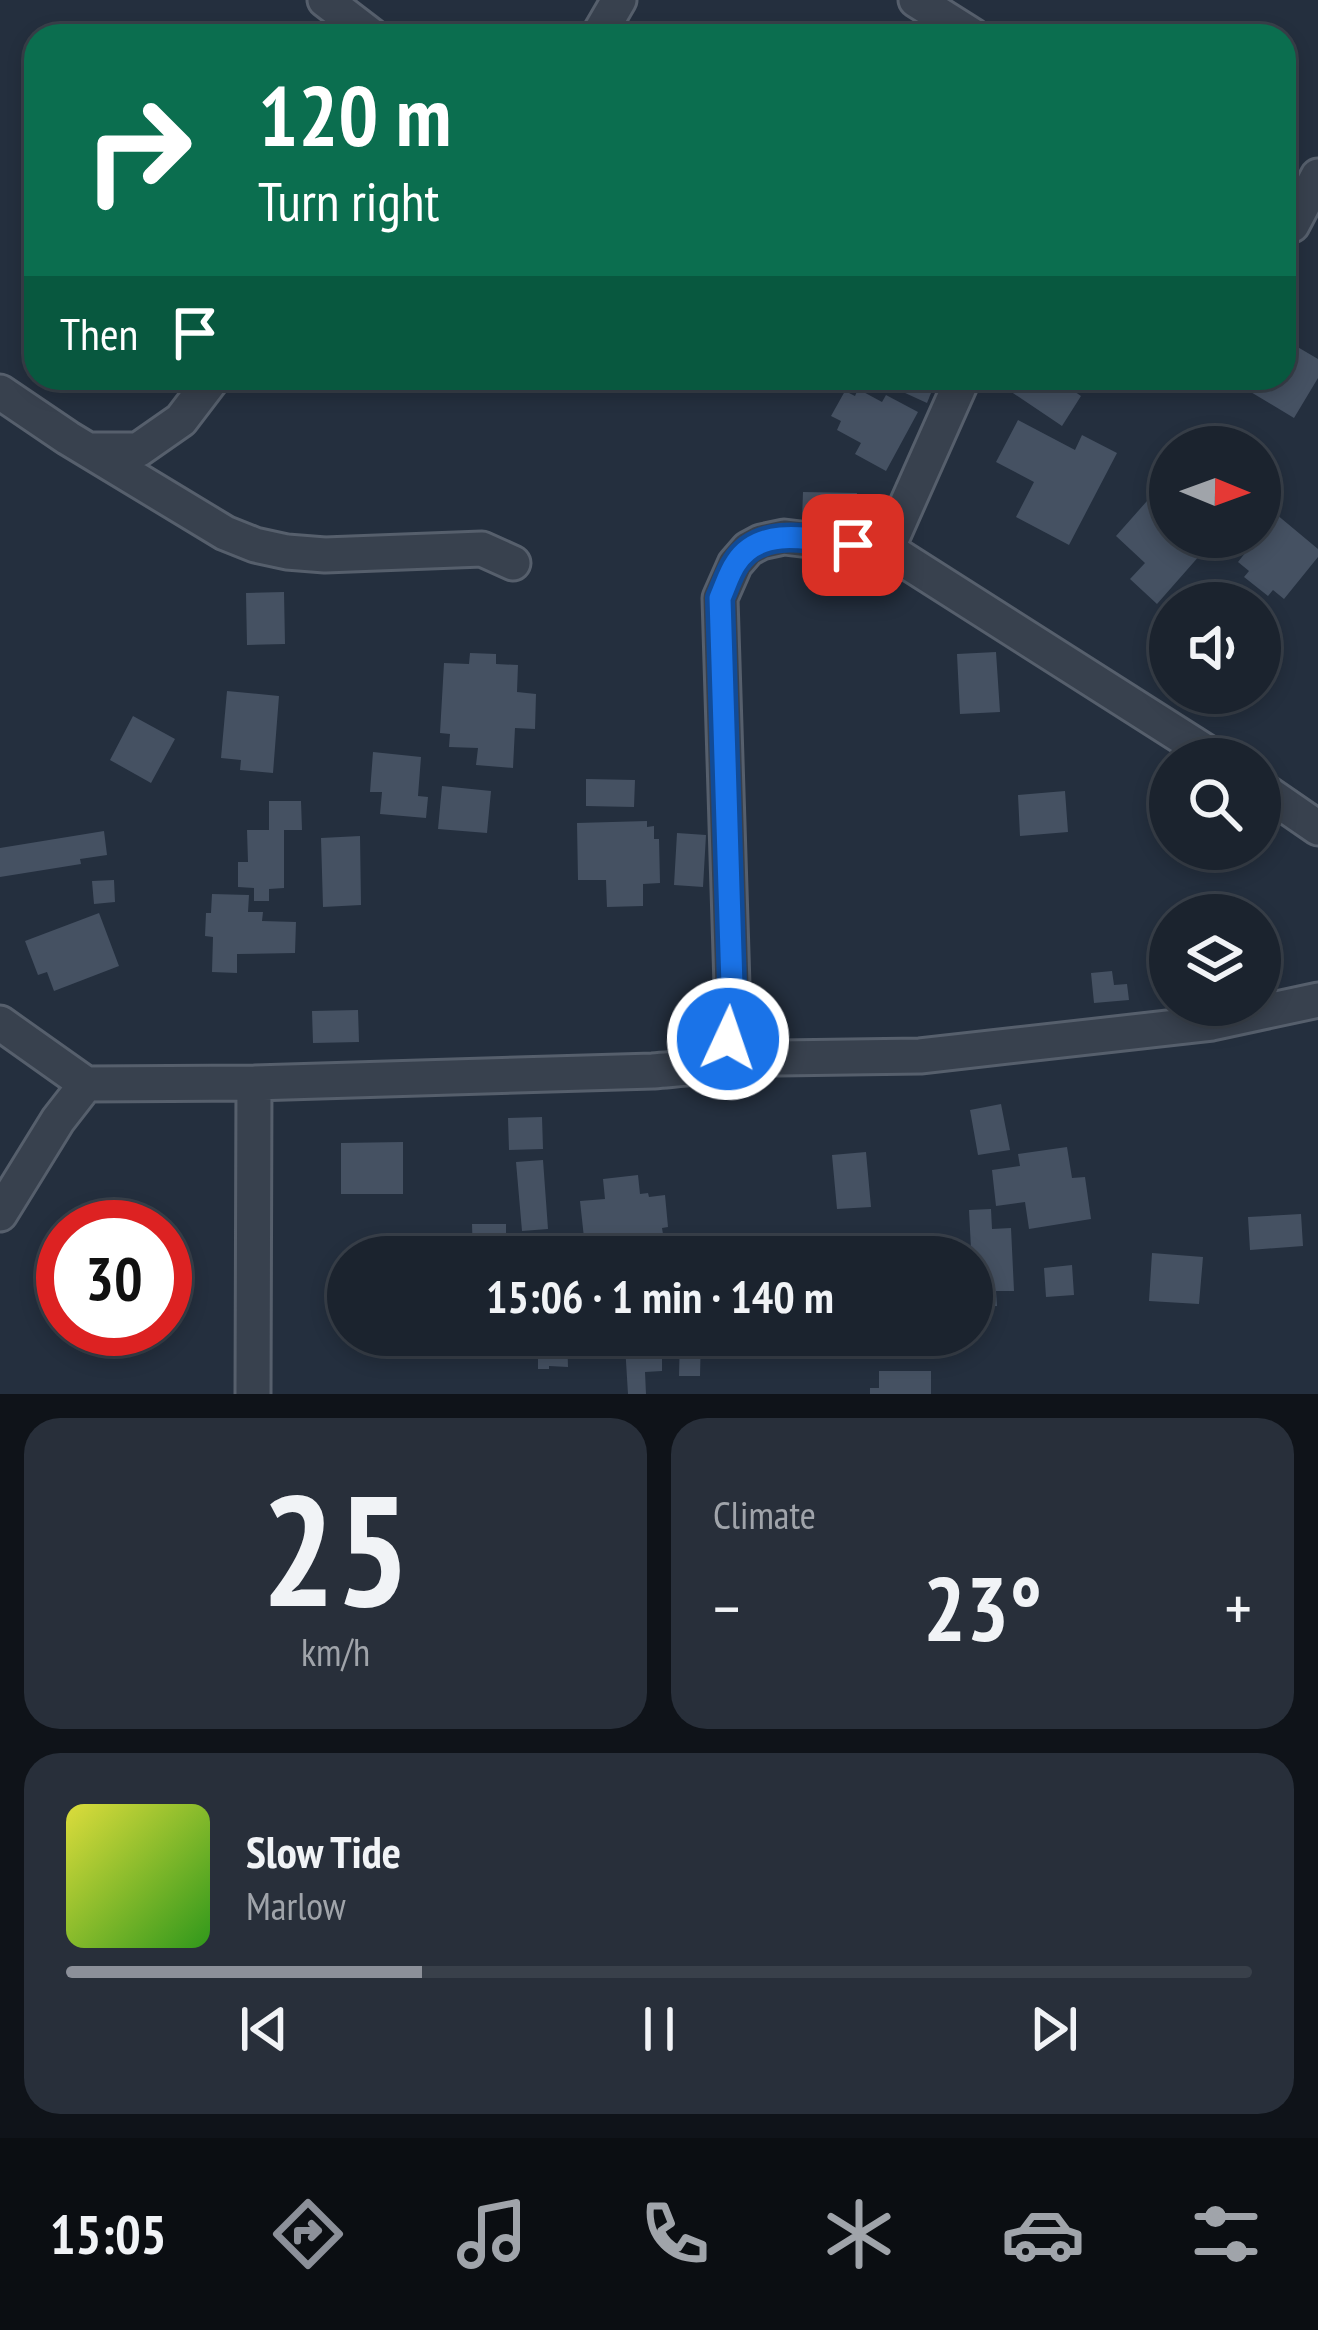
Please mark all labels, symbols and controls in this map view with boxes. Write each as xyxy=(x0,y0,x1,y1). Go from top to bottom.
text: 120 m xyxy=(258,60,451,169)
icon: right xyxy=(60,72,216,228)
text: Turn right xyxy=(258,166,439,236)
icon: arrive xyxy=(162,300,228,366)
text: Then xyxy=(60,304,138,362)
north arrow xyxy=(1149,426,1281,558)
map controls xyxy=(1149,426,1281,1026)
pin xyxy=(802,494,904,596)
icon: arrive xyxy=(820,512,886,578)
button: sound xyxy=(1149,582,1281,714)
button: search xyxy=(1149,738,1281,870)
button: layers xyxy=(1149,894,1281,1026)
position arrow xyxy=(665,976,791,1102)
speed limit sign: 30 xyxy=(36,1200,192,1356)
text: 15:06 · 1 min · 140 m xyxy=(486,1267,834,1325)
text: 25 xyxy=(261,1447,410,1649)
text: Climate xyxy=(713,1489,816,1540)
text: 23° xyxy=(923,1549,1042,1666)
text: − xyxy=(713,1565,740,1650)
text: + xyxy=(1225,1565,1252,1650)
text: km/h xyxy=(301,1626,370,1677)
text: Slow Tide xyxy=(246,1822,401,1880)
text: Marlow xyxy=(246,1880,346,1931)
icon: previous xyxy=(231,1996,297,2062)
icon: pause xyxy=(626,1996,692,2062)
icon: next xyxy=(1021,1996,1087,2062)
icon: directions xyxy=(266,2192,350,2276)
icon: music xyxy=(450,2192,534,2276)
icon: phone xyxy=(633,2192,717,2276)
icon: climate xyxy=(817,2192,901,2276)
icon: car xyxy=(1001,2192,1085,2276)
icon: filters xyxy=(1184,2192,1268,2276)
text: 15:05 xyxy=(50,2199,167,2269)

